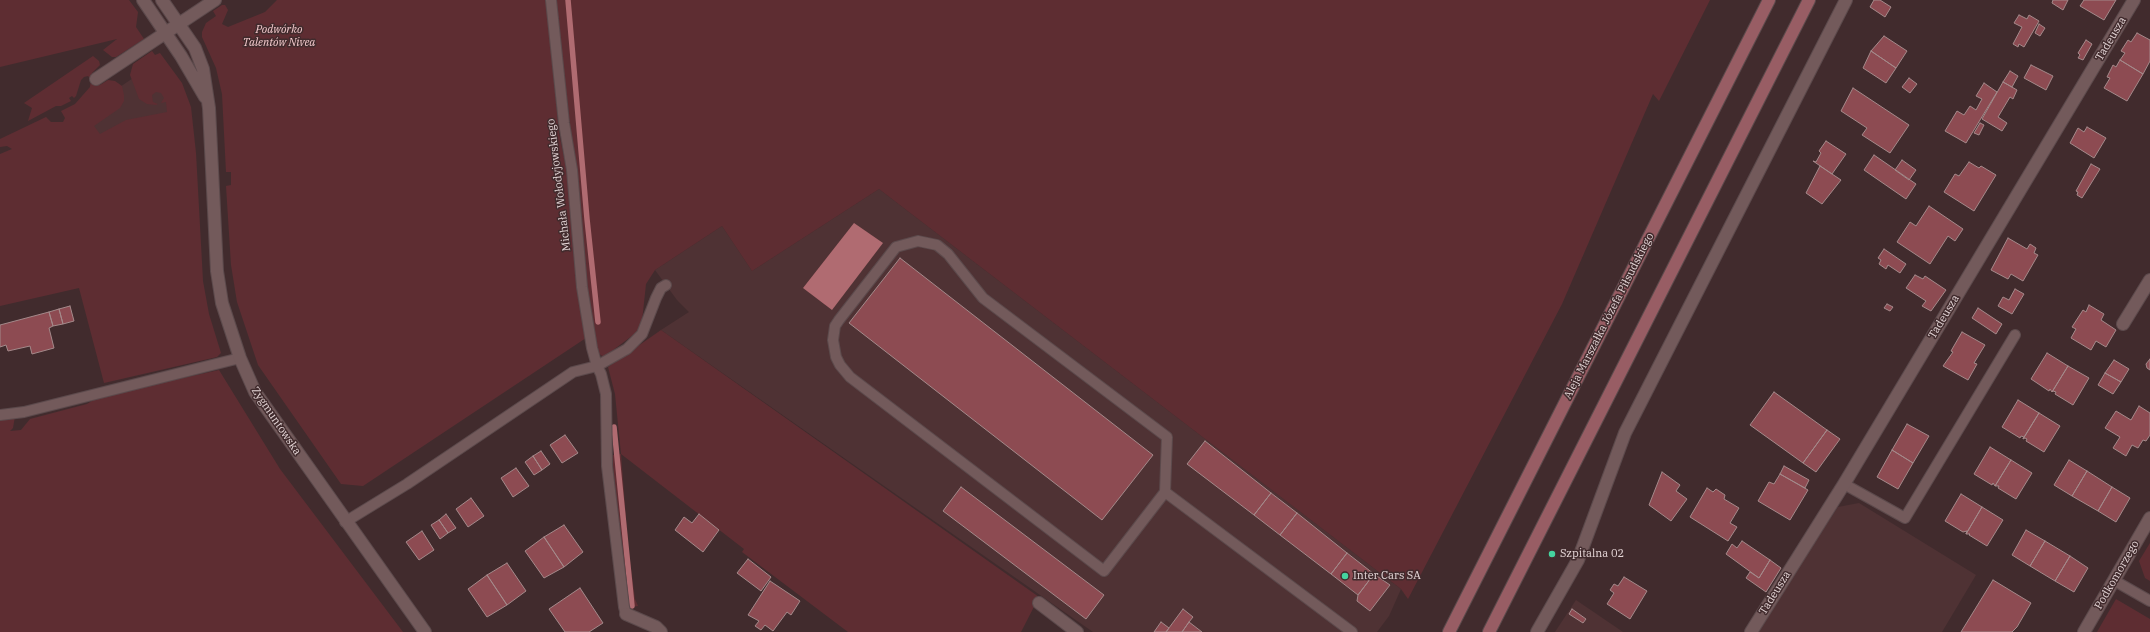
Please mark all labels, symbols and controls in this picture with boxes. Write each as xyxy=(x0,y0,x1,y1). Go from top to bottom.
street label: Tadeusza xyxy=(2093,15,2129,63)
park label: Podwórko Talentów Nivea xyxy=(243,23,315,49)
street label: Michała Wołodyjowskiego xyxy=(544,118,574,252)
street label: Aleja Marszałka Józefa Piłsudskiego xyxy=(1561,231,1657,401)
street label: Tadeusza xyxy=(1926,293,1962,341)
street label: Zygmuntowska xyxy=(248,384,304,458)
street label: Podkomorzego xyxy=(2092,538,2142,612)
place label: Szpitalna 02 xyxy=(1560,547,1624,561)
marker: Szpitalna 02 xyxy=(1547,549,1557,559)
place label: Inter Cars SA xyxy=(1353,569,1421,583)
street label: Tadeusza xyxy=(1756,569,1794,617)
marker: Inter Cars SA xyxy=(1340,571,1350,581)

